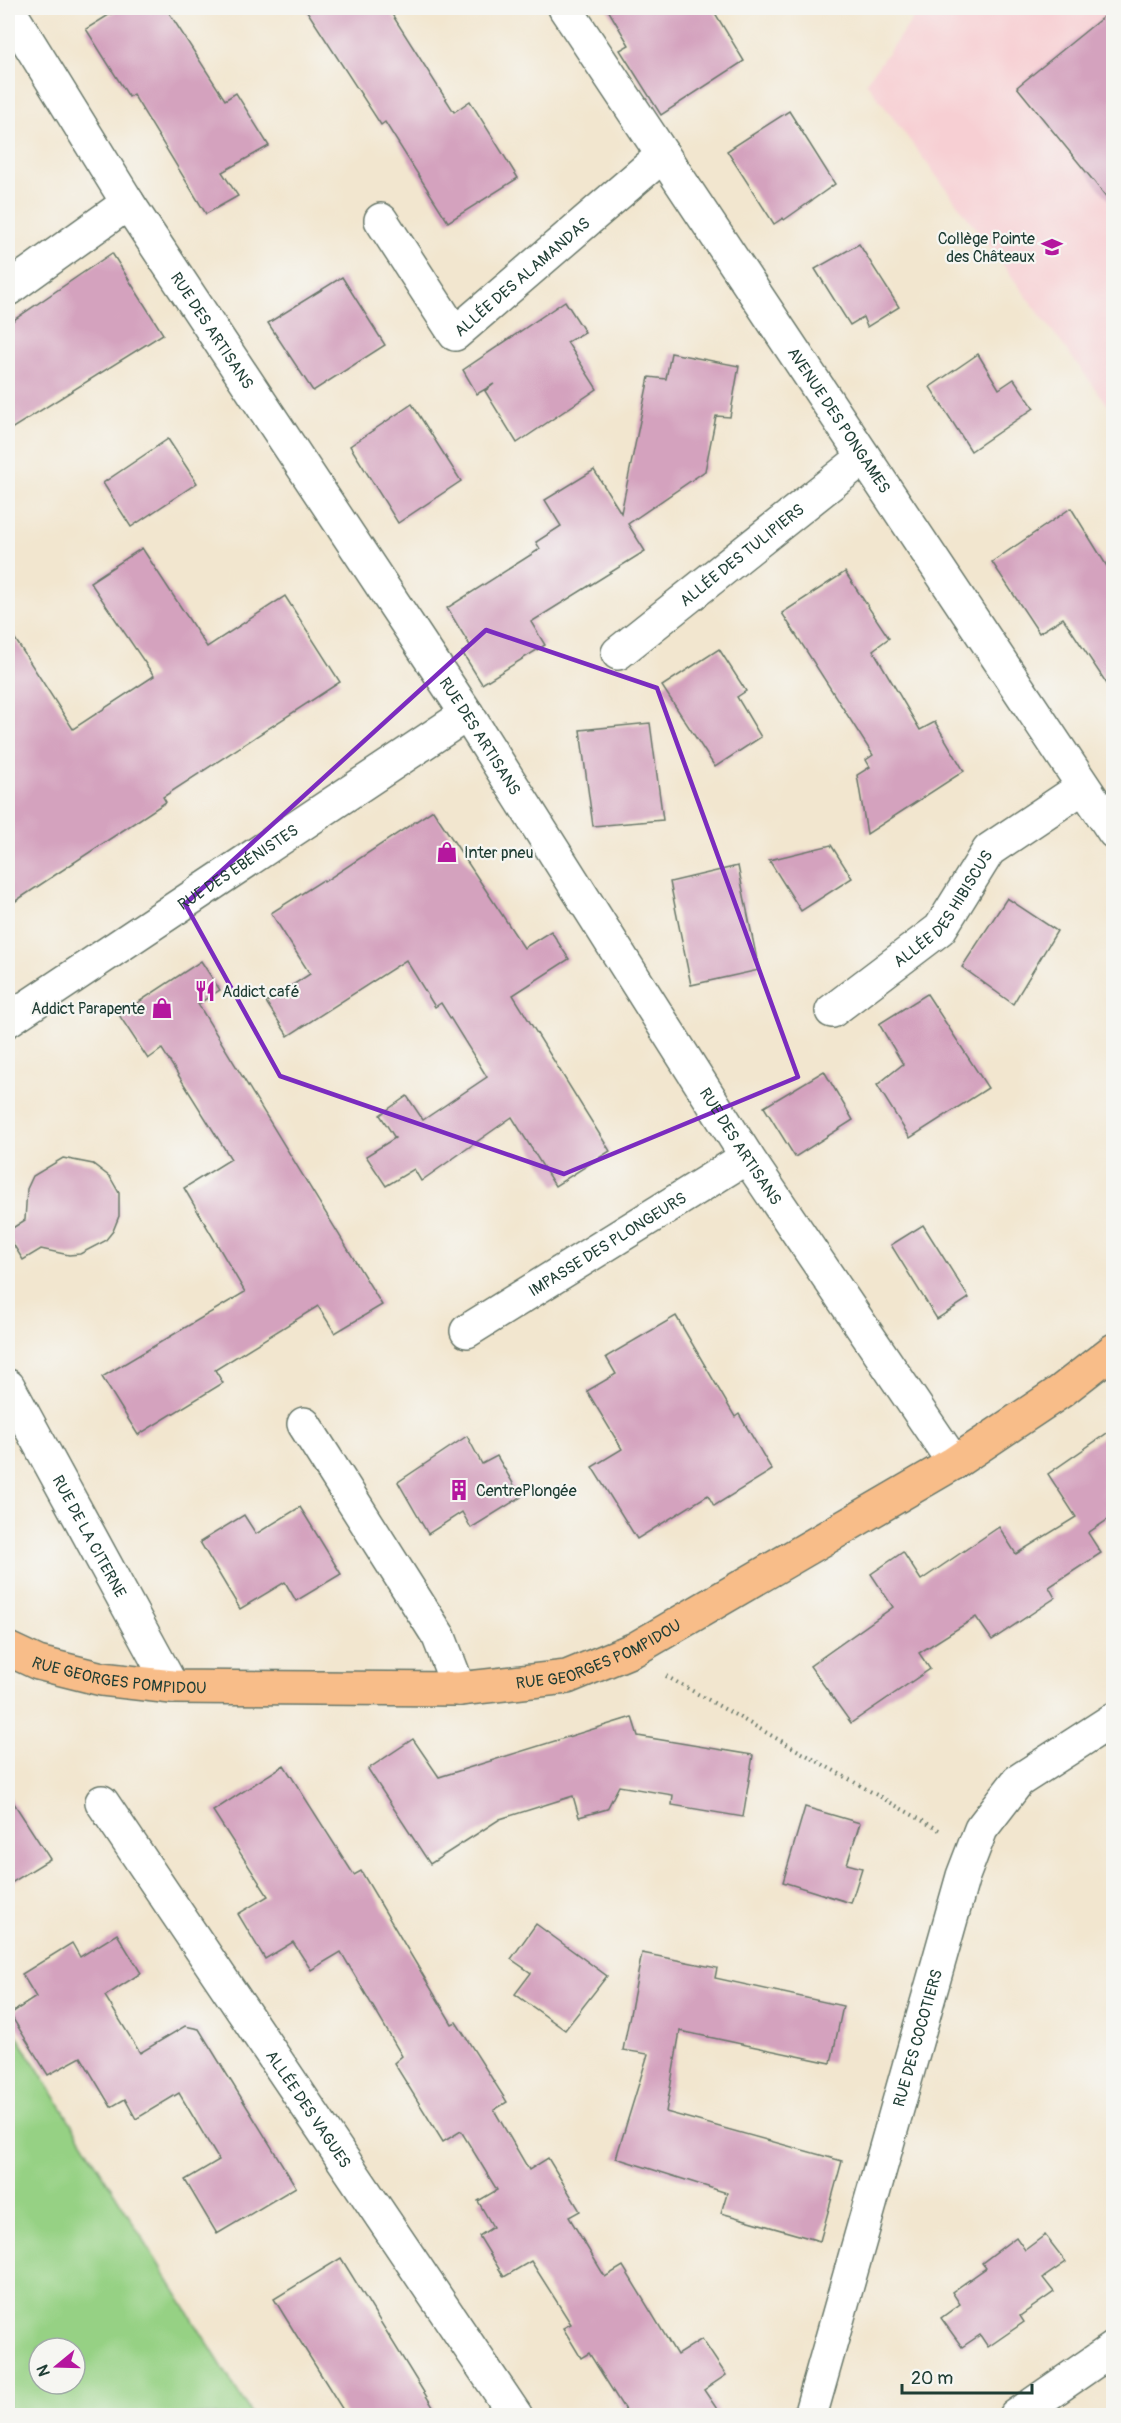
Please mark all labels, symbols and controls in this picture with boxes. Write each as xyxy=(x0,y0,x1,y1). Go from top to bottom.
street label: ALLÉE DES ALAMANDAS xyxy=(450,213,594,341)
place label: Collège Pointe des Châteaux xyxy=(938,229,1035,267)
school or university icon: Collège Pointe des Châteaux xyxy=(1040,235,1064,259)
street label: RUE DES ARTISANS xyxy=(166,269,258,393)
street label: AVENUE DES PONGAMES xyxy=(783,344,894,497)
street label: ALLÉE DES TULIPIERS xyxy=(676,500,809,611)
street label: RUE DES ARTISANS xyxy=(434,674,525,799)
street label: RUE DES EBÉNISTES xyxy=(174,820,302,915)
shop icon: Inter pneu xyxy=(435,840,459,864)
place label: Inter pneu xyxy=(464,843,533,863)
street label: ALLÉE DES HIBISCUS xyxy=(890,847,997,972)
restaurant icon: Addict café xyxy=(193,979,217,1003)
place label: Addict café xyxy=(222,982,300,1002)
shop icon: Addict Parapente xyxy=(150,996,174,1020)
place label: Addict Parapente xyxy=(31,999,145,1019)
street label: RUE DES ARTISANS xyxy=(695,1084,786,1209)
street label: IMPASSE DES PLONGEURS xyxy=(525,1188,690,1301)
street label: RUE DE LA CITERNE xyxy=(48,1472,130,1601)
building icon: CentrePlongée xyxy=(447,1478,471,1502)
place label: CentrePlongée xyxy=(476,1481,577,1501)
street label: RUE GEORGES POMPIDOU xyxy=(515,1615,685,1694)
street label: RUE GEORGES POMPIDOU xyxy=(28,1653,207,1698)
street label: RUE DES COCOTIERS xyxy=(889,1967,947,2109)
street label: ALLÉE DES VAGUES xyxy=(261,2047,355,2172)
north arrow xyxy=(27,2336,87,2396)
scale bar xyxy=(902,2357,1032,2395)
text: N xyxy=(32,2362,55,2379)
text: 20 m xyxy=(911,2367,953,2390)

